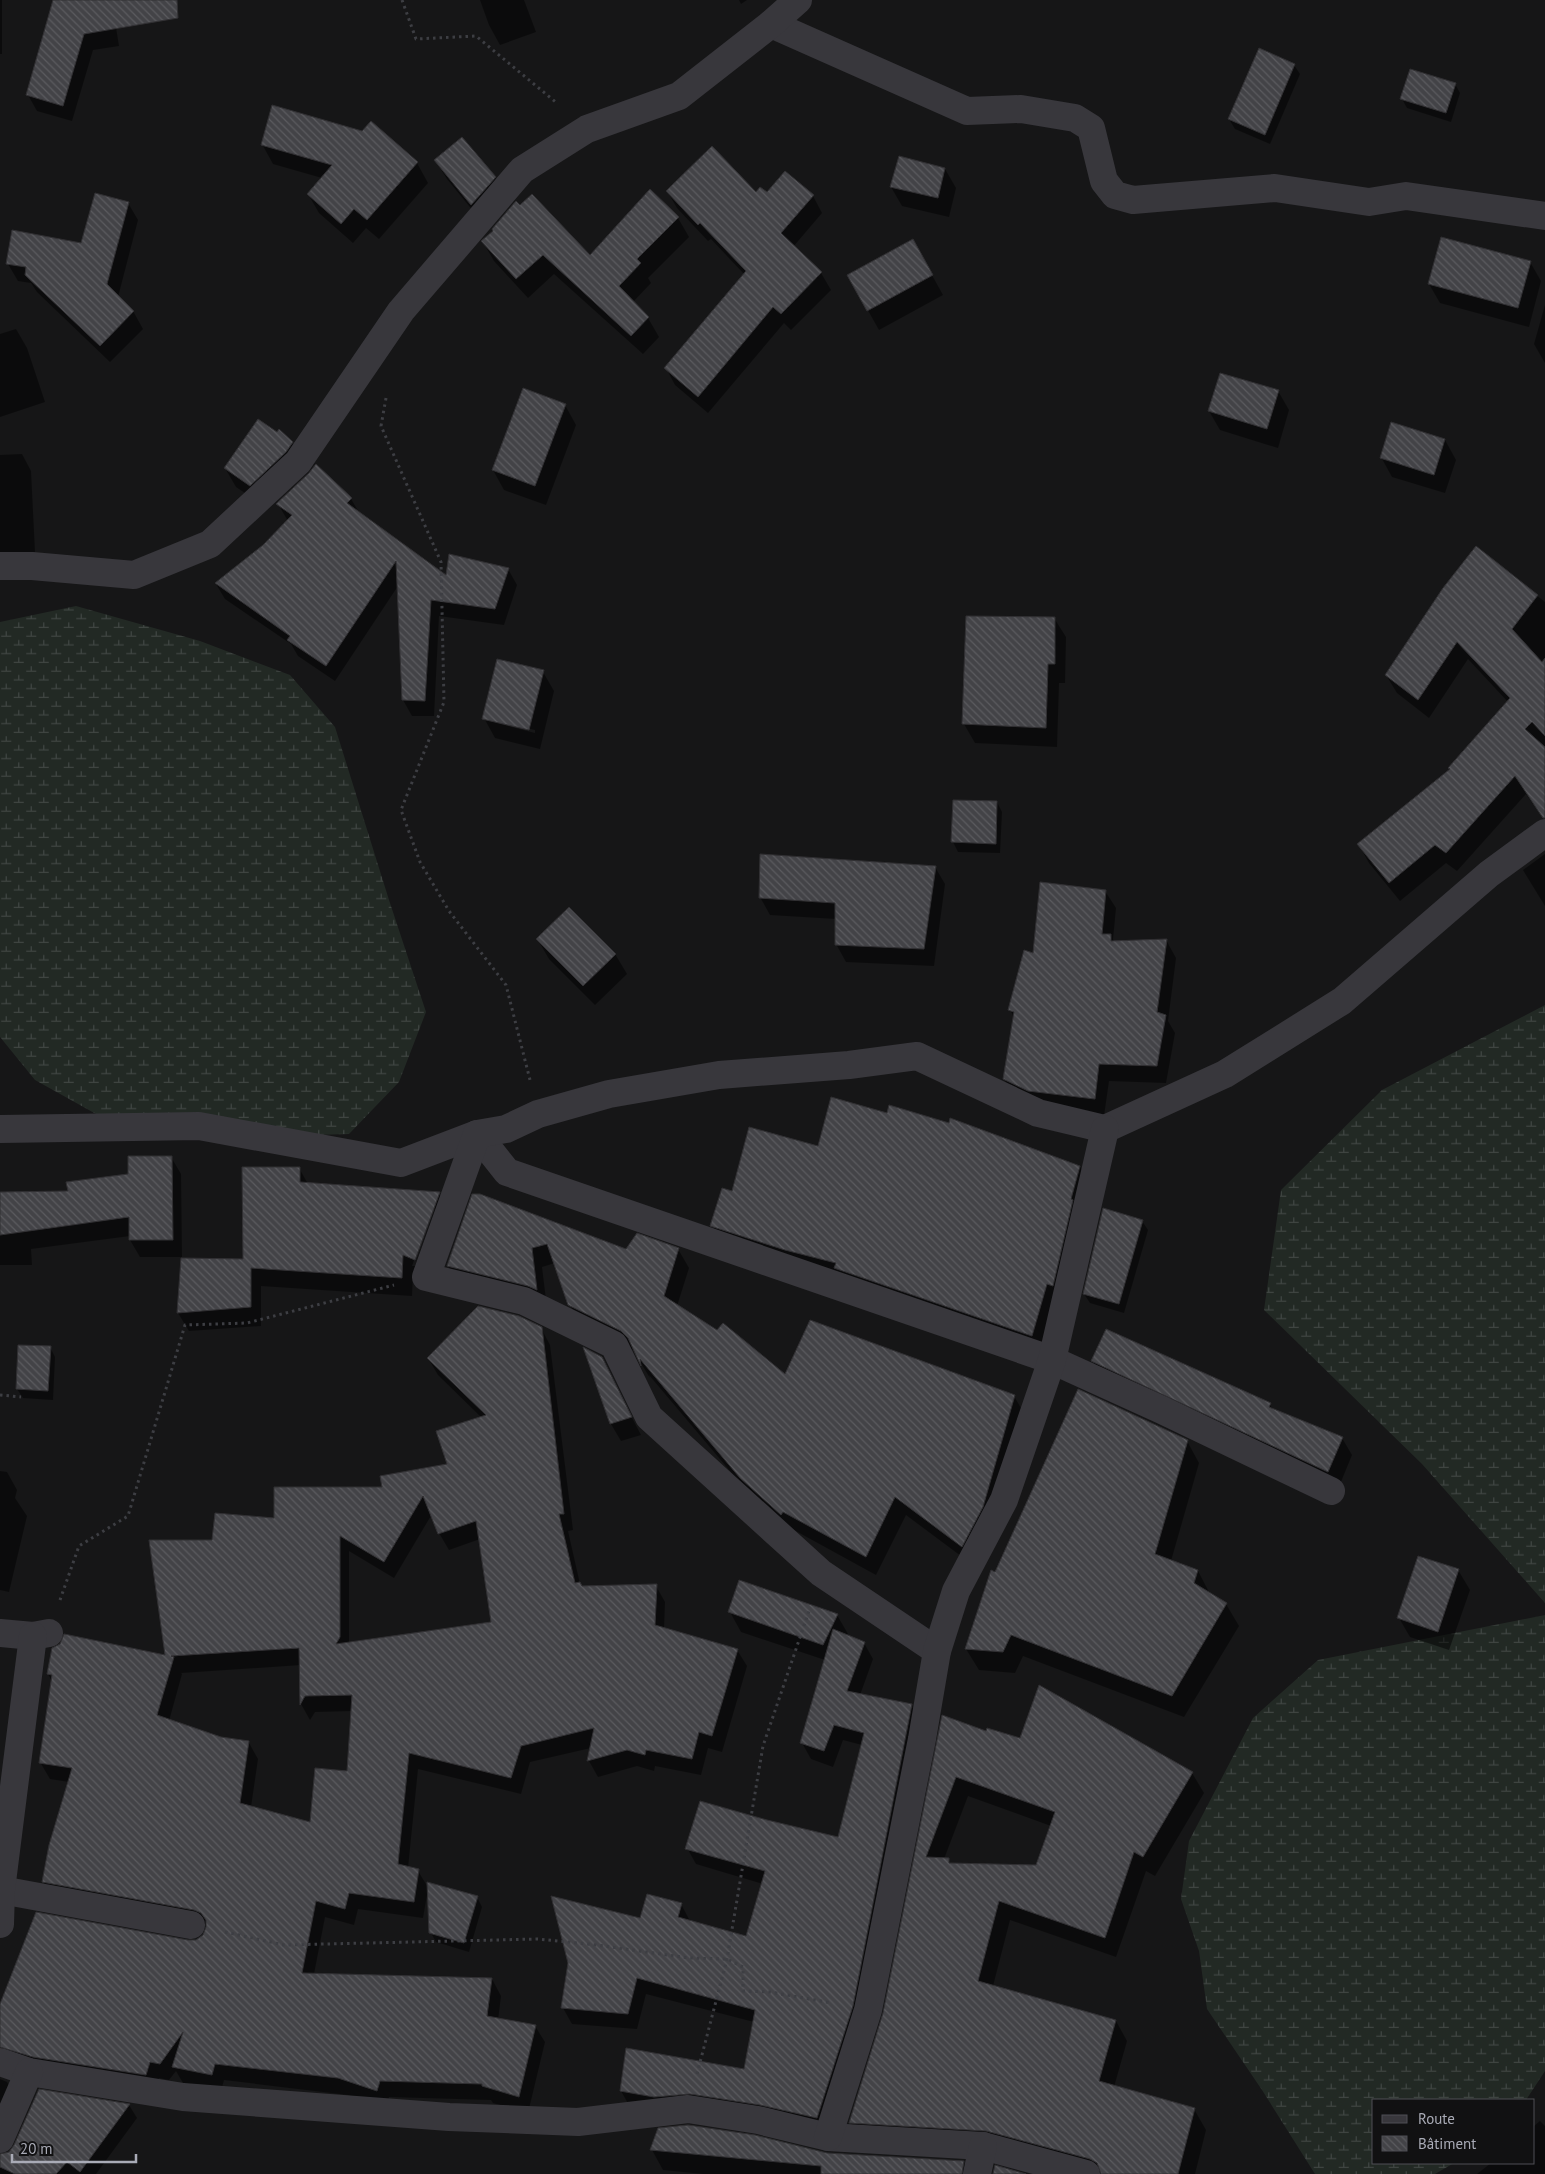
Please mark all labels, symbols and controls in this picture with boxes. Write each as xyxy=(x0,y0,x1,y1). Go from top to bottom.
legend xyxy=(1372,2099,1535,2164)
text: Route xyxy=(1418,2109,1455,2128)
scale bar xyxy=(12,2132,136,2164)
text: Bâtiment xyxy=(1418,2134,1476,2153)
text: 20 m xyxy=(20,2139,53,2158)

